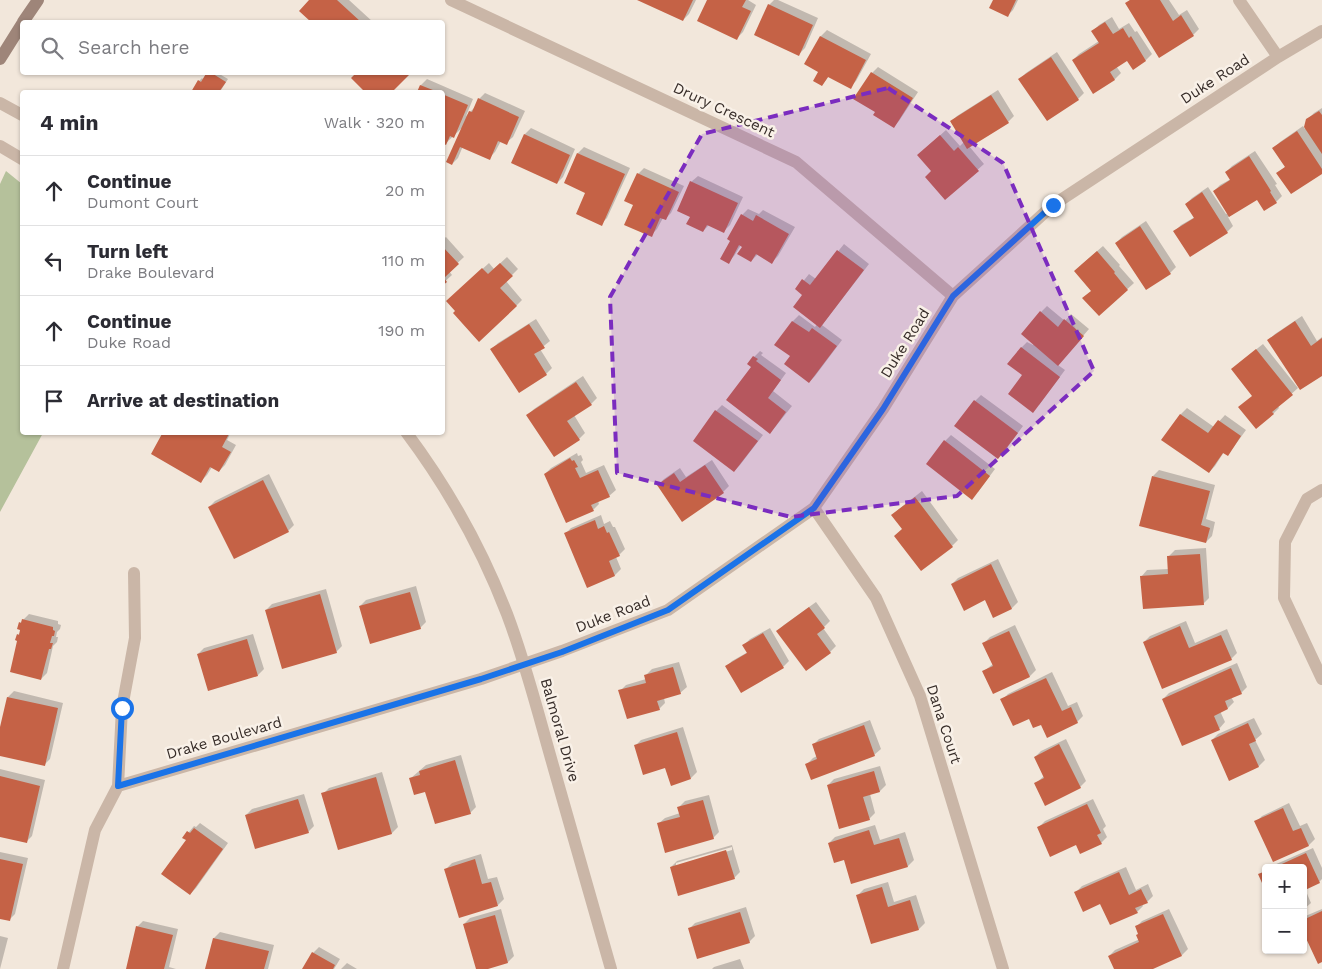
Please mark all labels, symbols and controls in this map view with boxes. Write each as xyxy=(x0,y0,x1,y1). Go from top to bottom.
search box xyxy=(20,20,445,75)
icon: search xyxy=(38,34,66,62)
text: Search here xyxy=(78,36,189,59)
street label: Duke Road xyxy=(1177,50,1253,108)
street label: Drury Crescent xyxy=(670,79,778,142)
text: 4 min xyxy=(40,110,98,135)
text: Walk · 320 m xyxy=(324,113,425,132)
text: Continue xyxy=(87,170,171,193)
icon: ahead xyxy=(40,177,68,205)
text: 20 m xyxy=(385,181,425,200)
text: Dumont Court xyxy=(87,193,198,212)
route end xyxy=(1042,194,1065,217)
text: Turn left xyxy=(87,240,168,263)
icon: left xyxy=(40,247,68,275)
text: 110 m xyxy=(382,251,425,270)
text: Drake Boulevard xyxy=(87,263,215,282)
street label: Duke Road xyxy=(877,305,933,381)
text: Continue xyxy=(87,310,171,333)
icon: ahead xyxy=(40,317,68,345)
text: 190 m xyxy=(378,321,425,340)
text: Duke Road xyxy=(87,333,171,352)
icon: arrive xyxy=(40,387,68,415)
text: Arrive at destination xyxy=(87,389,279,412)
street label: Duke Road xyxy=(573,591,653,637)
street label: Balmoral Drive xyxy=(537,676,583,784)
street label: Dana Court xyxy=(923,682,966,767)
route start xyxy=(111,697,134,720)
street label: Drake Boulevard xyxy=(164,713,284,763)
map controls xyxy=(1262,864,1307,954)
button: + xyxy=(1262,864,1307,909)
button: − xyxy=(1262,909,1307,954)

